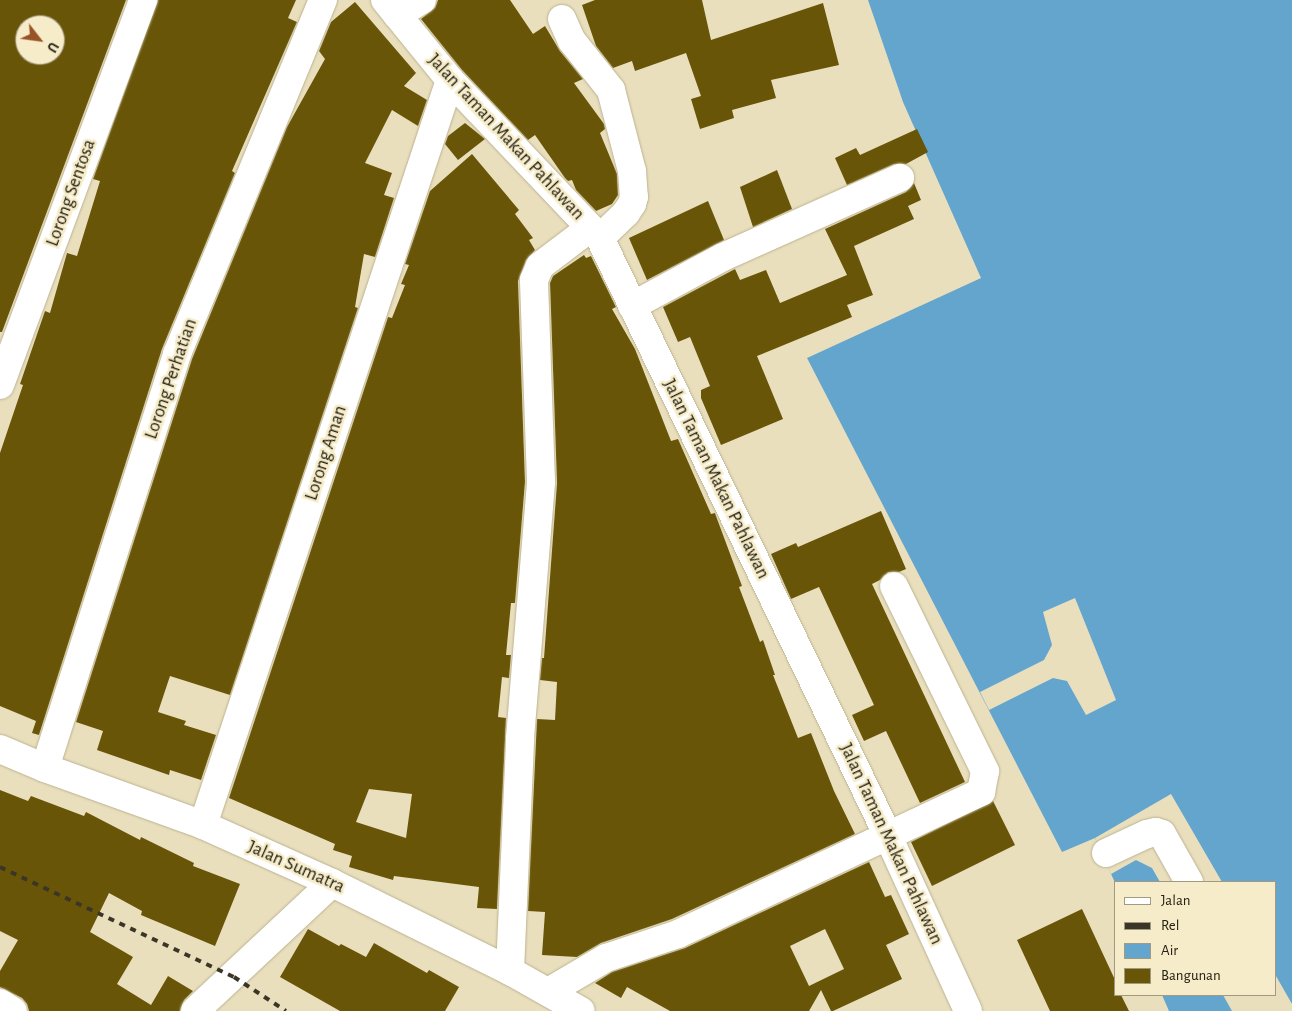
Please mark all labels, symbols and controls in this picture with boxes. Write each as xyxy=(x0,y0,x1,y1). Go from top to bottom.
north arrow xyxy=(15,15,65,65)
text: U xyxy=(44,40,60,54)
street label: Jalan Taman Makan Pahlawan xyxy=(423,49,589,225)
street label: Lorong Sentosa xyxy=(41,136,101,250)
street label: Lorong Perhatian xyxy=(140,316,202,442)
street label: Jalan Taman Makan Pahlawan xyxy=(658,375,774,583)
street label: Lorong Aman xyxy=(300,403,352,503)
street label: Jalan Taman Makan Pahlawan xyxy=(834,740,948,948)
street label: Jalan Sumatra xyxy=(244,835,348,899)
legend xyxy=(1114,881,1277,996)
text: Jalan xyxy=(1161,893,1191,908)
text: Rel xyxy=(1161,918,1179,933)
text: Air xyxy=(1161,943,1178,958)
text: Bangunan xyxy=(1161,968,1221,983)

